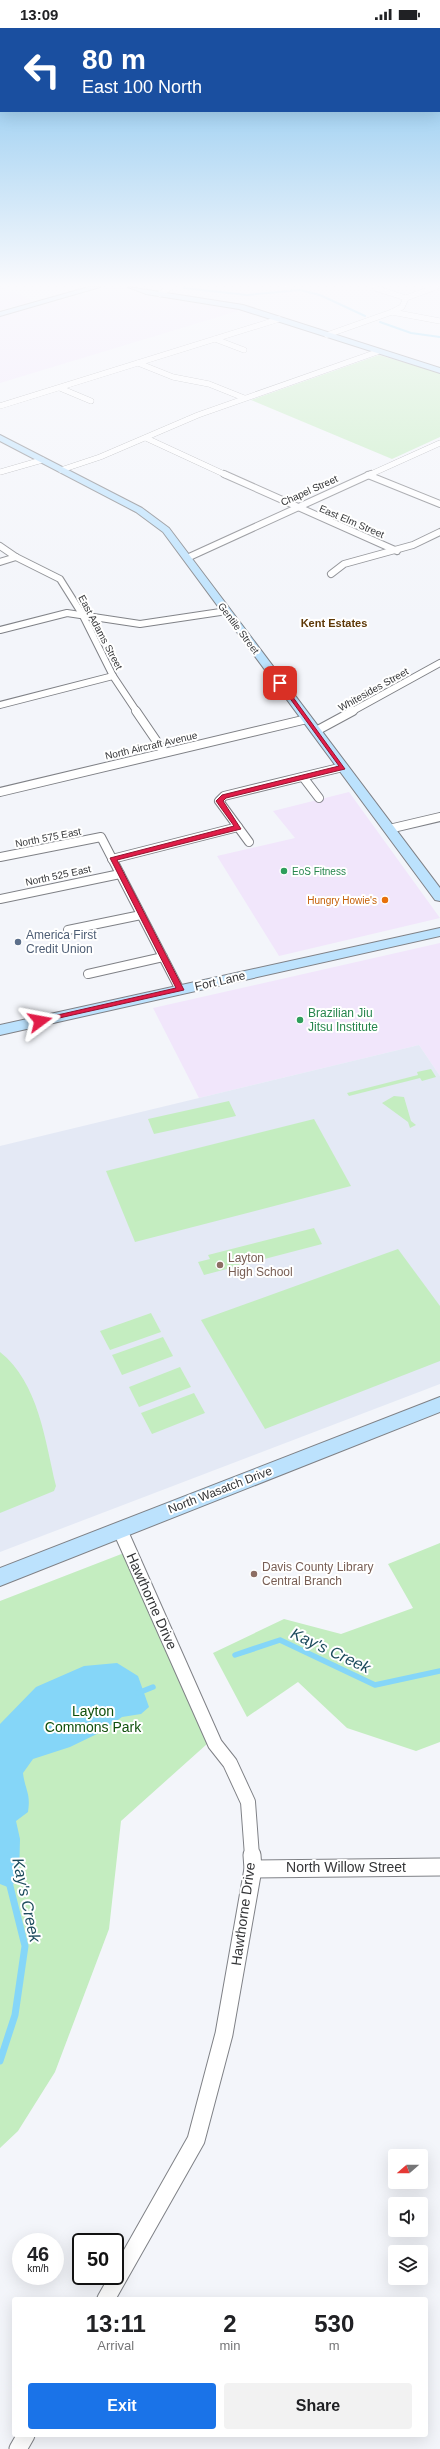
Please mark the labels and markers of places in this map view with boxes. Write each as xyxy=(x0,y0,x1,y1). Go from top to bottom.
pin xyxy=(263,666,297,700)
marker: EoS Fitness xyxy=(279,866,289,876)
place label: EoS Fitness xyxy=(292,866,346,877)
place label: Hungry Howie's xyxy=(307,895,377,906)
marker: Hungry Howie's xyxy=(380,895,390,905)
place label: America First Credit Union xyxy=(26,928,97,956)
marker: America First Credit Union xyxy=(13,937,23,947)
place label: Brazilian Jiu Jitsu Institute xyxy=(308,1006,378,1034)
marker: Brazilian Jiu Jitsu Institute xyxy=(295,1015,305,1025)
place label: Layton High School xyxy=(228,1251,293,1279)
marker: Layton High School xyxy=(215,1260,225,1270)
place label: Davis County Library Central Branch xyxy=(262,1560,373,1588)
marker: Davis County Library Central Branch xyxy=(249,1569,259,1579)

